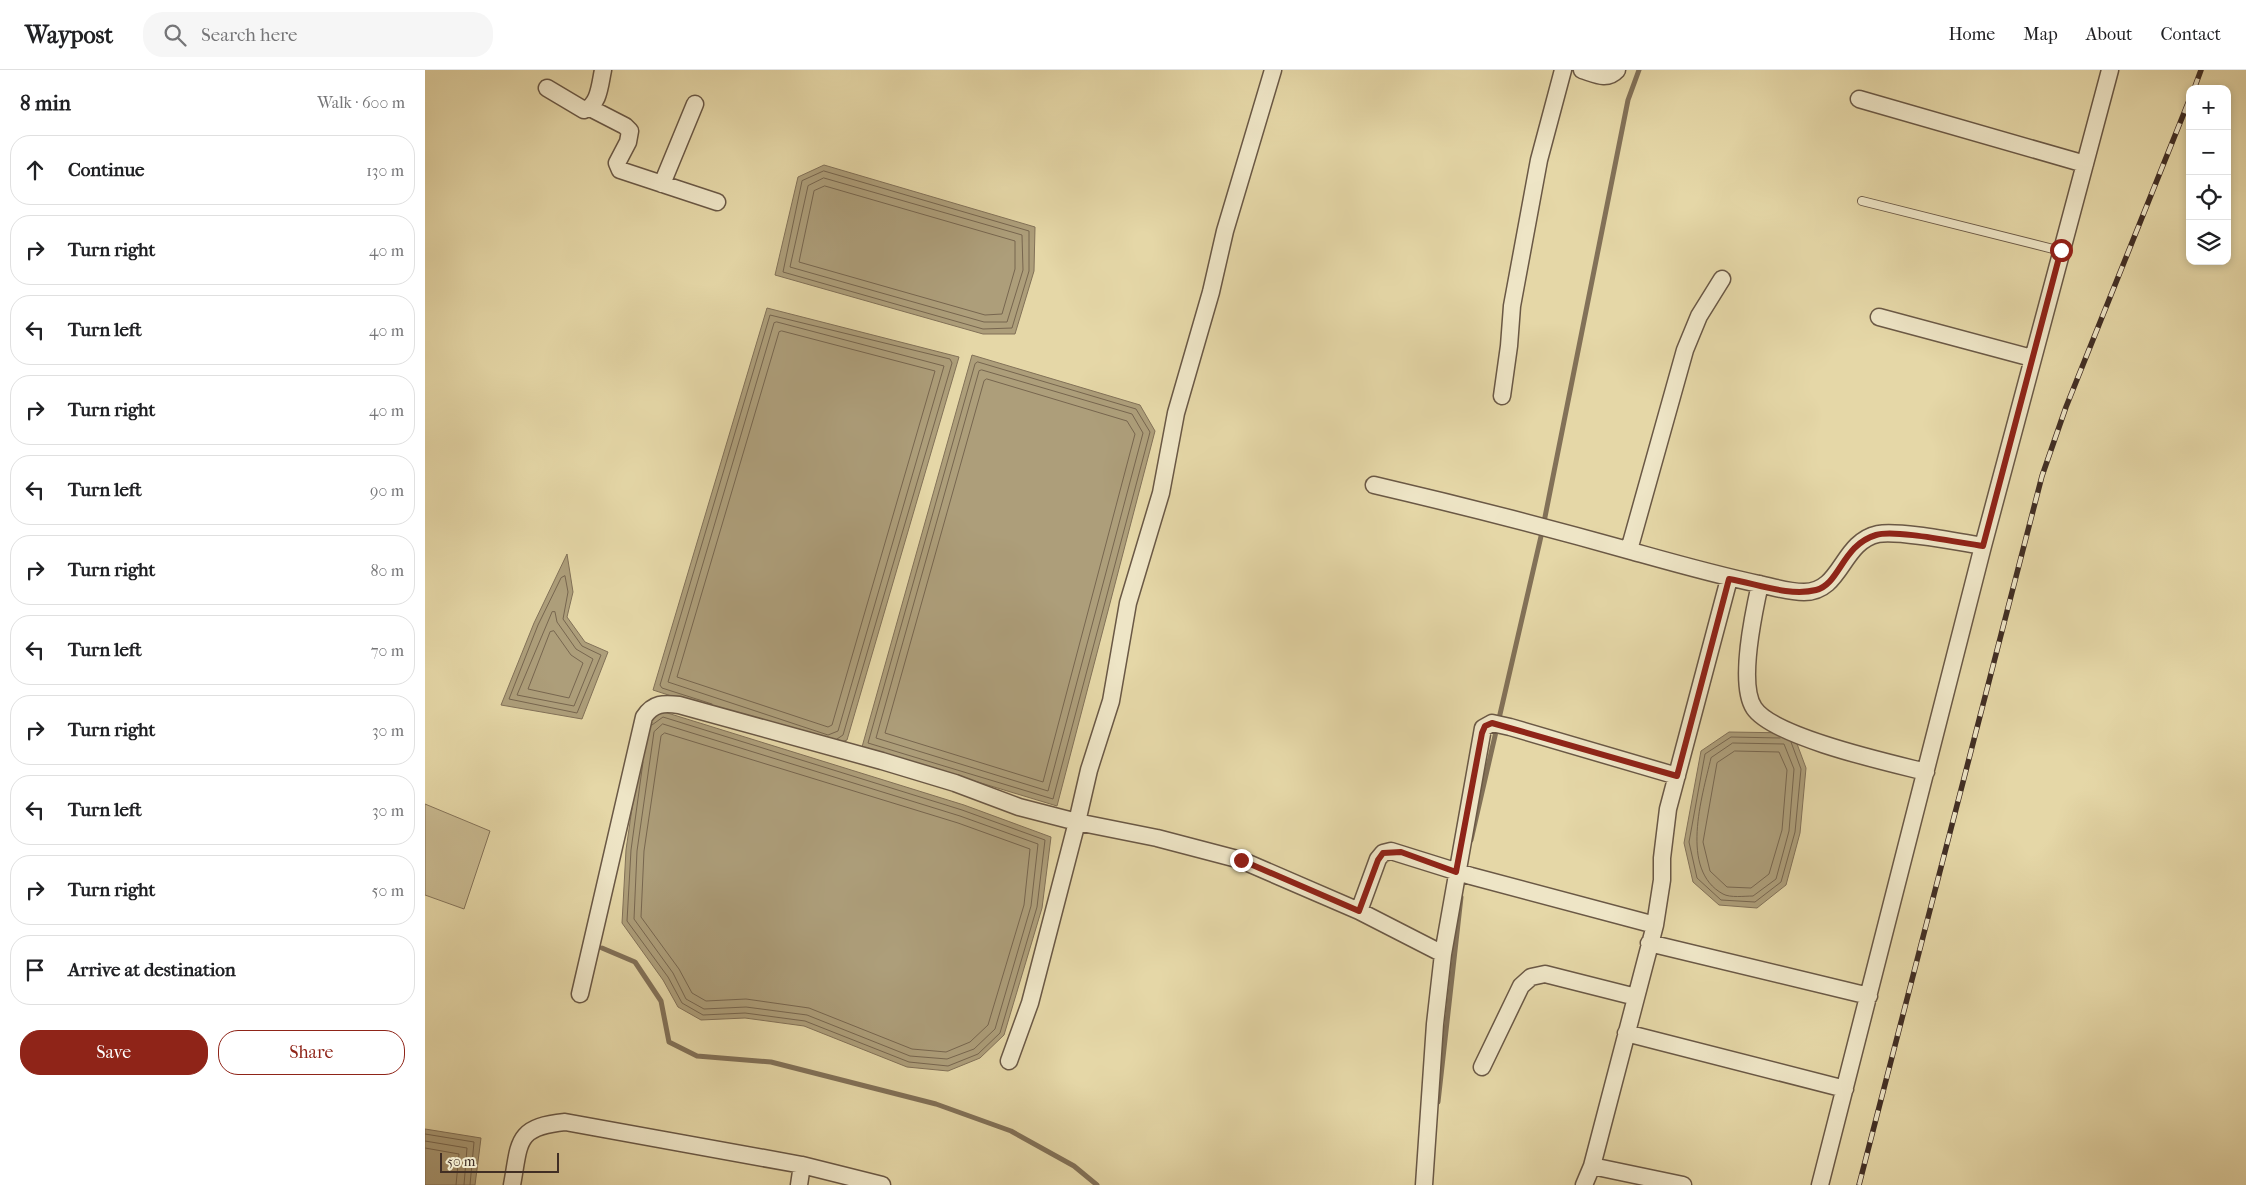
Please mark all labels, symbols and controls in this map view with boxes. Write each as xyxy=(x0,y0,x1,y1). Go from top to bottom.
search box xyxy=(143,12,493,57)
text: Waypost xyxy=(25,21,113,49)
icon: search xyxy=(161,21,189,49)
text: Search here xyxy=(201,24,297,46)
text: Home xyxy=(1948,24,1995,45)
text: Map xyxy=(2023,24,2058,45)
text: About xyxy=(2086,24,2132,45)
text: Contact xyxy=(2160,24,2221,45)
map controls xyxy=(2186,85,2231,265)
button: + xyxy=(2186,85,2231,130)
text: 8 min xyxy=(20,91,71,115)
text: Walk · 600 m xyxy=(317,93,405,112)
button: − xyxy=(2186,130,2231,175)
icon: ahead xyxy=(21,156,49,184)
text: Continue xyxy=(68,159,144,181)
text: 130 m xyxy=(366,161,404,180)
button: locate xyxy=(2186,175,2231,220)
button: layers xyxy=(2186,220,2231,265)
icon: right xyxy=(21,236,49,264)
text: Turn right xyxy=(68,239,155,261)
route start xyxy=(2050,239,2073,262)
text: 40 m xyxy=(369,241,404,260)
icon: left xyxy=(21,316,49,344)
text: Turn left xyxy=(68,319,142,341)
text: 40 m xyxy=(369,321,404,340)
icon: right xyxy=(21,396,49,424)
text: Turn right xyxy=(68,399,155,421)
text: 40 m xyxy=(369,401,404,420)
icon: left xyxy=(21,476,49,504)
text: Turn left xyxy=(68,479,142,501)
text: 90 m xyxy=(370,481,404,500)
icon: right xyxy=(21,556,49,584)
text: Turn right xyxy=(68,559,155,581)
text: 80 m xyxy=(370,561,404,580)
icon: left xyxy=(21,636,49,664)
text: Turn left xyxy=(68,639,142,661)
text: 70 m xyxy=(371,641,404,660)
icon: right xyxy=(21,716,49,744)
text: Turn right xyxy=(68,719,155,741)
text: 30 m xyxy=(372,721,404,740)
icon: left xyxy=(21,796,49,824)
text: Turn left xyxy=(68,799,142,821)
text: 30 m xyxy=(372,801,404,820)
route end xyxy=(1230,849,1253,872)
icon: right xyxy=(21,876,49,904)
text: Turn right xyxy=(68,879,155,901)
text: 50 m xyxy=(372,881,404,900)
icon: arrive xyxy=(21,956,49,984)
text: Arrive at destination xyxy=(68,959,236,981)
button: Save xyxy=(20,1030,208,1075)
button: Share xyxy=(218,1030,405,1075)
scale bar xyxy=(440,1150,559,1173)
text: 50 m xyxy=(447,1153,475,1170)

